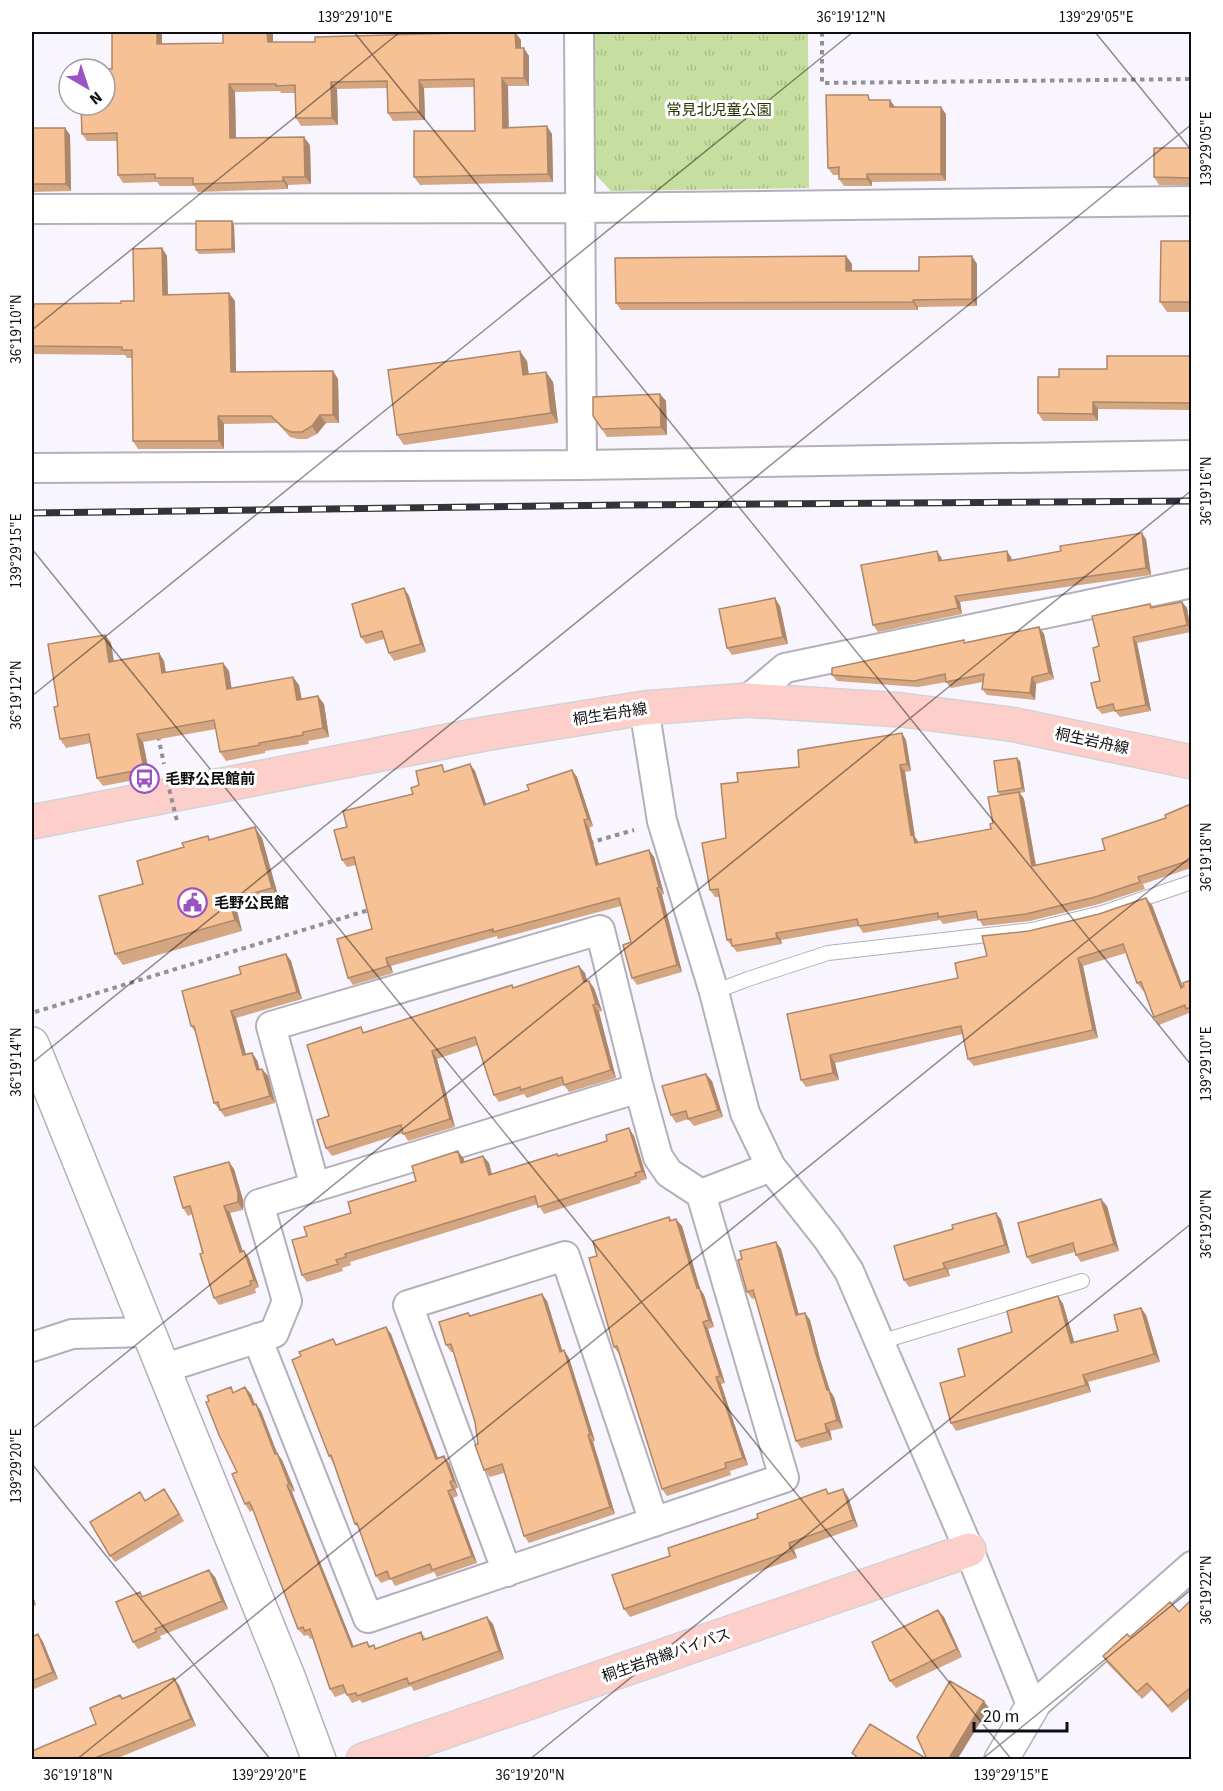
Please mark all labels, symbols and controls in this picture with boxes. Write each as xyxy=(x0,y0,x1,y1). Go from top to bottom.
text: 139°29'10"E xyxy=(317,7,393,28)
text: 36°19'12"N xyxy=(816,7,886,28)
text: 139°29'05"E xyxy=(1058,7,1134,28)
north arrow xyxy=(57,57,117,117)
text: N xyxy=(85,86,107,110)
park label: 常見北児童公園 xyxy=(666,100,772,121)
text: 139°29'05"E xyxy=(1196,111,1217,187)
text: 36°19'10"N xyxy=(6,294,27,364)
text: 36°19'16"N xyxy=(1196,456,1217,526)
text: 139°29'15"E xyxy=(6,513,27,589)
text: 36°19'12"N xyxy=(6,660,27,730)
street label: 桐生岩舟線 xyxy=(571,698,649,731)
street label: 桐生岩舟線 xyxy=(1053,723,1131,760)
bus stop icon: 毛野公民館前 xyxy=(128,763,160,795)
place label: 毛野公民館前 xyxy=(165,769,255,790)
text: 36°19'18"N xyxy=(1196,822,1217,892)
public building icon: 毛野公民館 xyxy=(177,887,209,919)
place label: 毛野公民館 xyxy=(214,893,289,914)
text: 139°29'10"E xyxy=(1196,1026,1217,1102)
text: 36°19'14"N xyxy=(6,1027,27,1097)
text: 36°19'20"N xyxy=(1196,1189,1217,1259)
text: 139°29'20"E xyxy=(6,1428,27,1504)
text: 36°19'22"N xyxy=(1196,1555,1217,1625)
street label: 桐生岩舟線バイパス xyxy=(599,1624,733,1687)
scale bar xyxy=(974,1695,1067,1733)
text: 20 m xyxy=(983,1704,1019,1729)
text: 36°19'18"N xyxy=(43,1765,113,1786)
text: 139°29'20"E xyxy=(231,1765,307,1786)
text: 36°19'20"N xyxy=(495,1765,565,1786)
text: 139°29'15"E xyxy=(973,1765,1049,1786)

